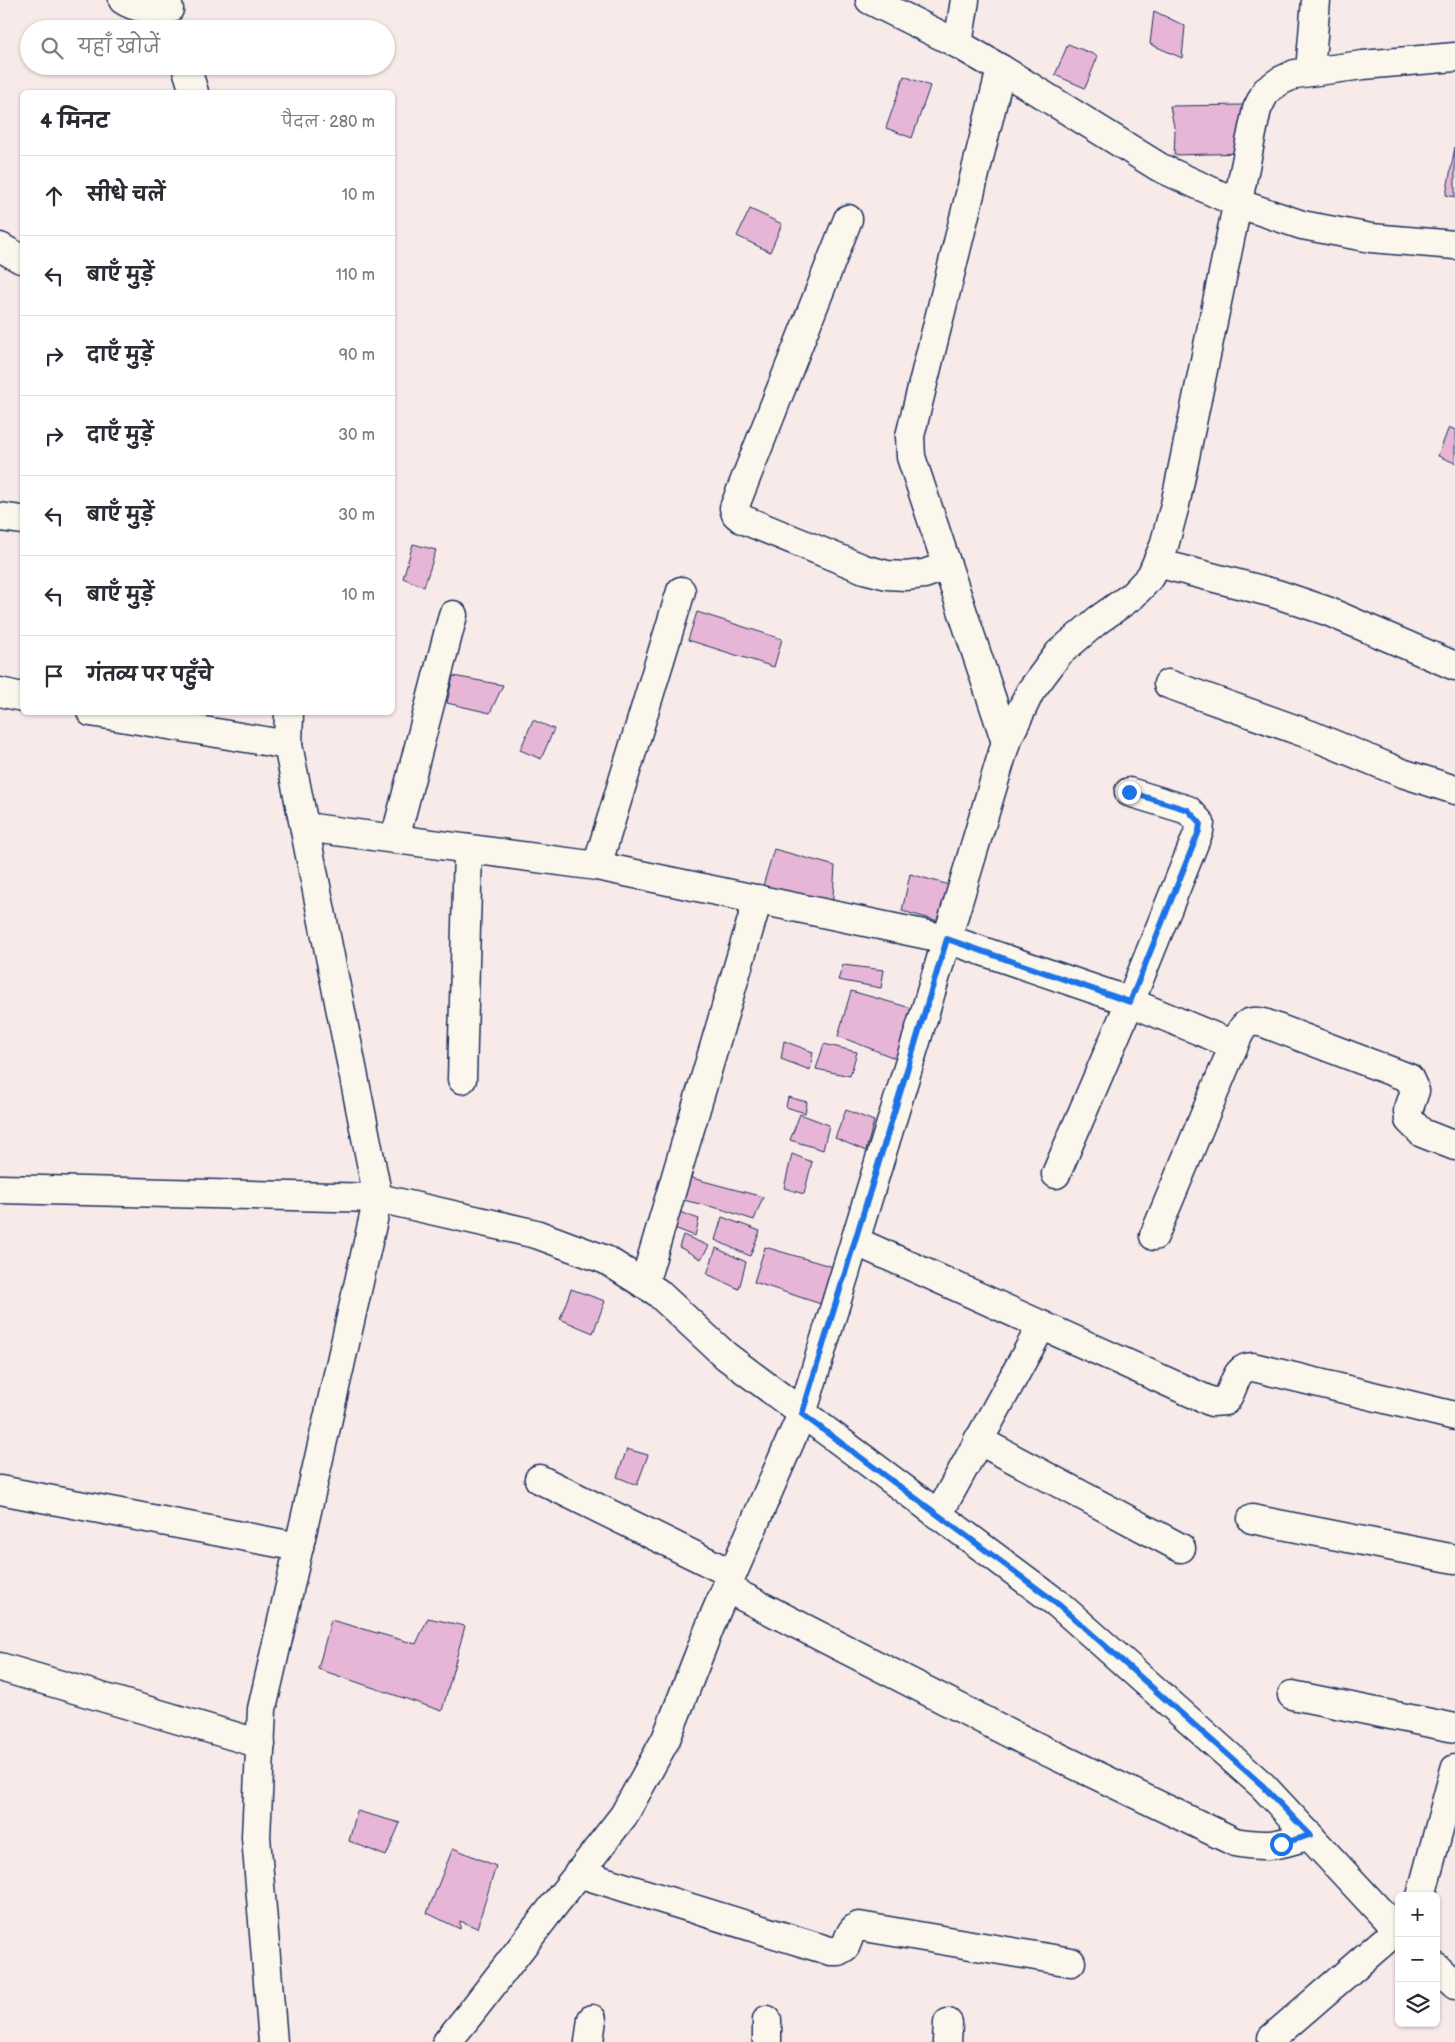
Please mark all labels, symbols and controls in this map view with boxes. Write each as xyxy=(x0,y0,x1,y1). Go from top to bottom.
search box xyxy=(20,20,395,75)
icon: search xyxy=(38,34,66,62)
text: यहाँ खोजें xyxy=(78,36,160,59)
text: 4 मिनट xyxy=(40,109,109,134)
text: पैदल · 280 m xyxy=(282,113,375,132)
icon: ahead xyxy=(40,182,68,210)
text: सीधे चलें xyxy=(87,184,165,207)
text: 10 m xyxy=(342,186,375,205)
icon: left xyxy=(40,262,68,290)
text: बाएँ मुड़ें xyxy=(87,264,154,287)
text: 110 m xyxy=(336,266,375,285)
icon: right xyxy=(40,342,68,370)
text: दाएँ मुड़ें xyxy=(87,344,153,367)
text: 90 m xyxy=(339,346,375,365)
icon: right xyxy=(40,422,68,450)
text: दाएँ मुड़ें xyxy=(87,424,153,447)
text: 30 m xyxy=(338,426,375,445)
icon: left xyxy=(40,502,68,530)
text: बाएँ मुड़ें xyxy=(87,504,154,527)
text: 30 m xyxy=(338,506,375,525)
icon: left xyxy=(40,582,68,610)
text: बाएँ मुड़ें xyxy=(87,584,154,607)
text: 10 m xyxy=(342,586,375,605)
icon: arrive xyxy=(40,662,68,690)
text: गंतव्य पर पहुँचे xyxy=(87,664,213,687)
route end xyxy=(1118,781,1141,804)
route start xyxy=(1270,1833,1293,1856)
map controls xyxy=(1395,1892,1440,2027)
button: + xyxy=(1395,1892,1440,1937)
button: − xyxy=(1395,1937,1440,1982)
button: layers xyxy=(1395,1982,1440,2027)

